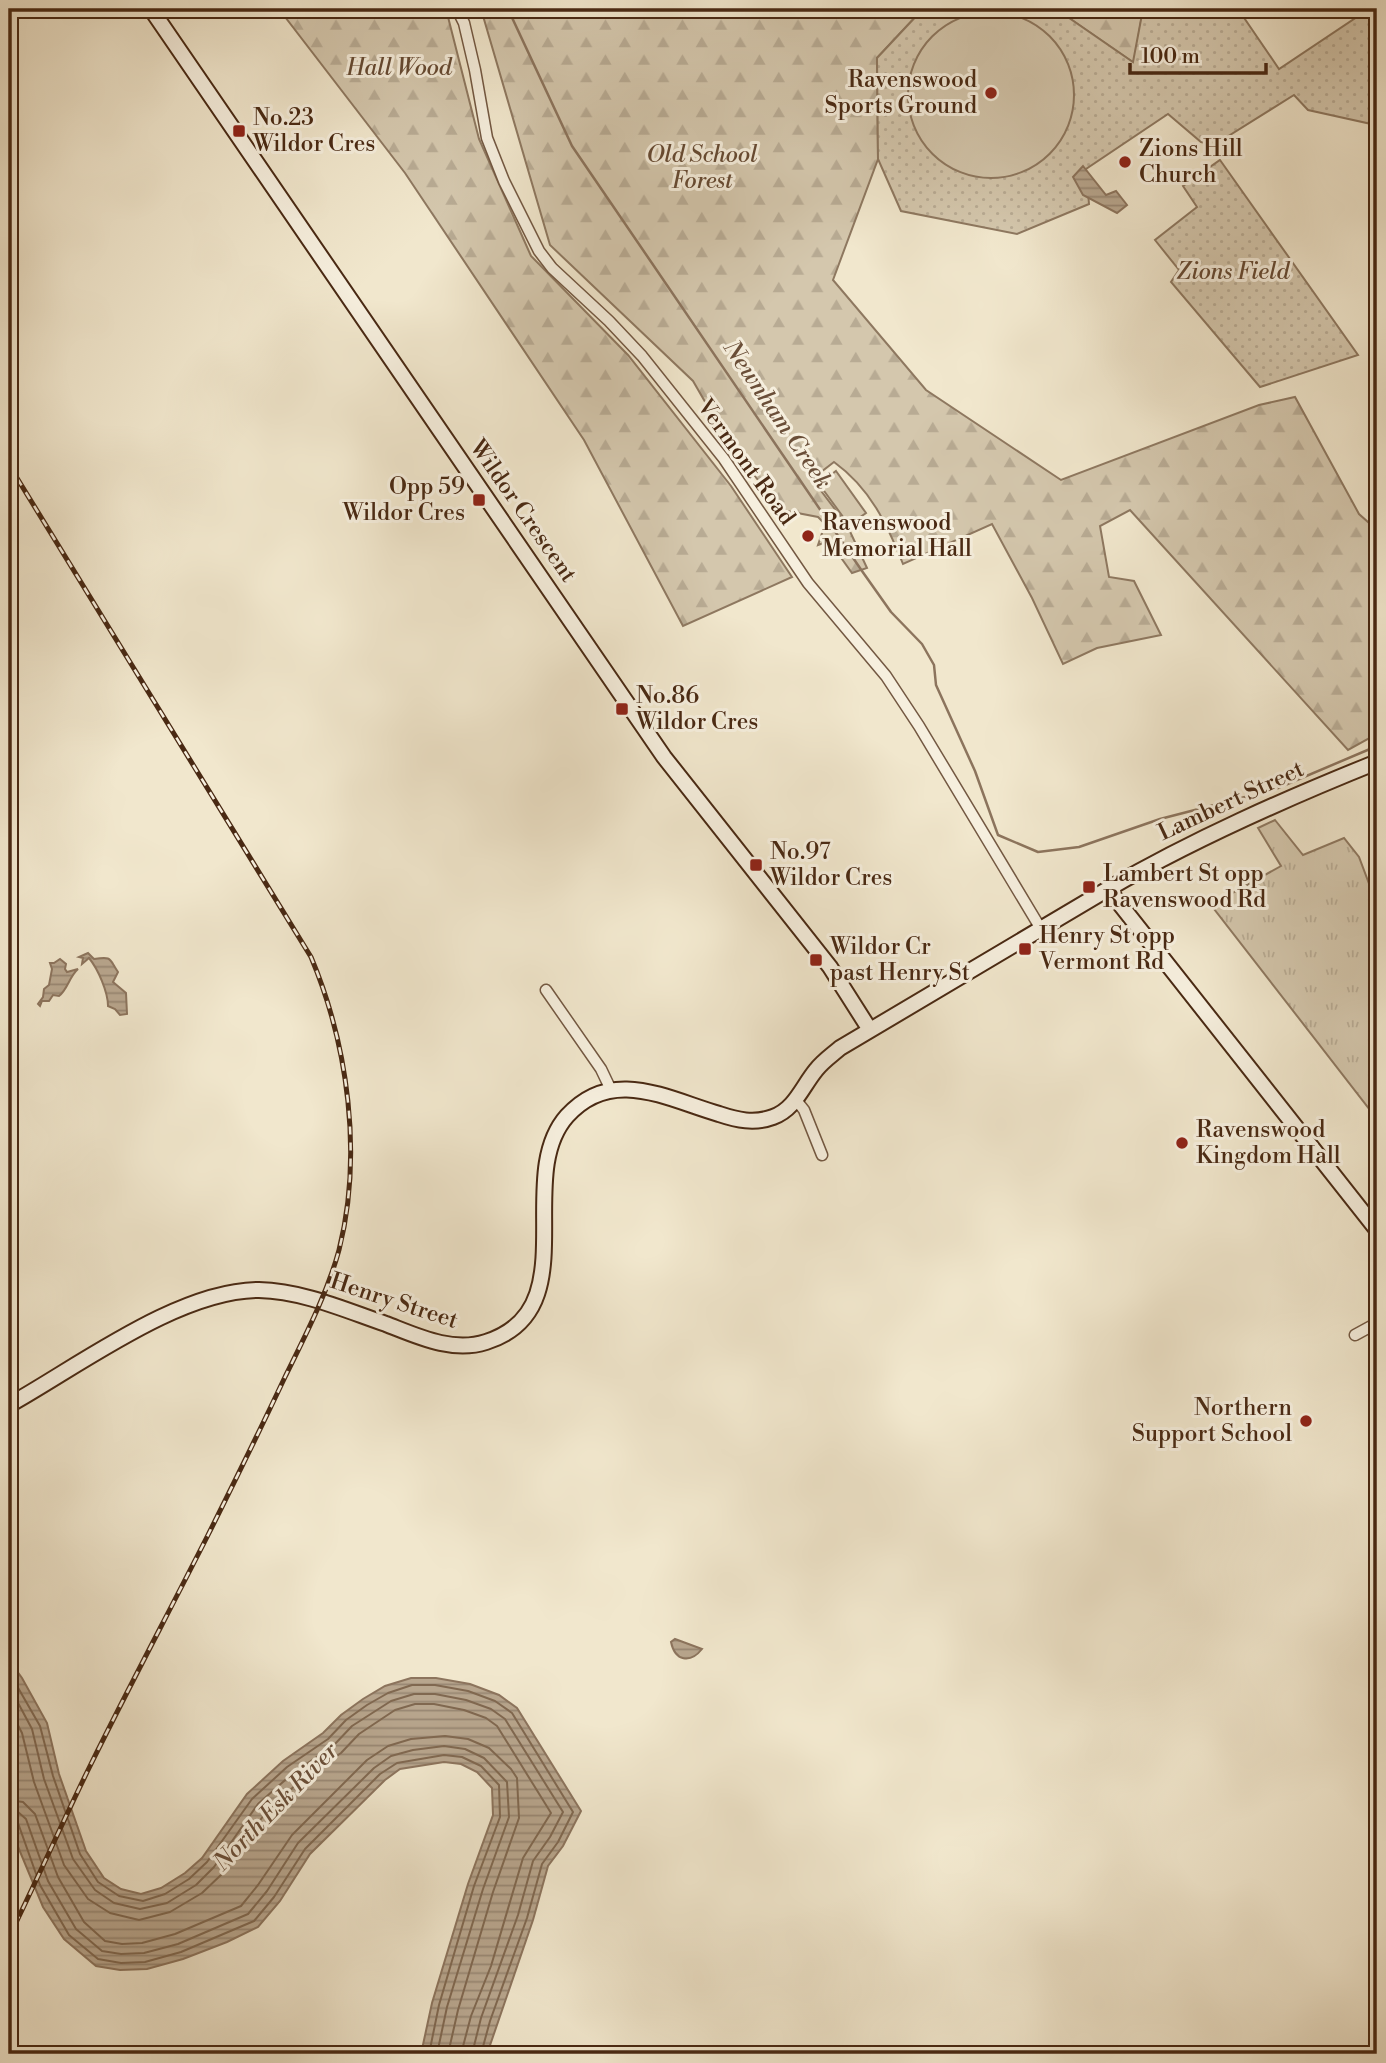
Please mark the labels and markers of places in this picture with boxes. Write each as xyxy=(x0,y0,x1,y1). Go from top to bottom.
place label: Ravenswood Sports Ground xyxy=(825,66,977,120)
marker: Ravenswood Sports Ground xyxy=(983,85,999,101)
place label: No.23 Wildor Cres xyxy=(252,104,375,158)
marker: No.23 Wildor Cres xyxy=(231,123,247,139)
place label: Zions Hill Church xyxy=(1139,135,1243,189)
marker: Zions Hill Church xyxy=(1117,154,1133,170)
place label: Opp 59 Wildor Cres xyxy=(342,473,465,527)
marker: Opp 59 Wildor Cres xyxy=(471,492,487,508)
place label: Ravenswood Memorial Hall xyxy=(822,509,972,563)
marker: Ravenswood Memorial Hall xyxy=(800,528,816,544)
place label: No.86 Wildor Cres xyxy=(635,682,758,736)
marker: No.86 Wildor Cres xyxy=(614,701,630,717)
place label: No.97 Wildor Cres xyxy=(769,838,892,892)
marker: No.97 Wildor Cres xyxy=(748,857,764,873)
place label: Lambert St opp Ravenswood Rd xyxy=(1103,860,1266,914)
marker: Lambert St opp Ravenswood Rd xyxy=(1081,879,1097,895)
place label: Henry St opp Vermont Rd xyxy=(1038,922,1175,976)
place label: Wildor Cr past Henry St xyxy=(829,933,970,987)
marker: Henry St opp Vermont Rd xyxy=(1017,941,1033,957)
marker: Wildor Cr past Henry St xyxy=(808,952,824,968)
place label: Ravenswood Kingdom Hall xyxy=(1196,1116,1341,1170)
marker: Ravenswood Kingdom Hall xyxy=(1174,1135,1190,1151)
place label: Northern Support School xyxy=(1132,1394,1292,1448)
marker: Northern Support School xyxy=(1298,1413,1314,1429)

